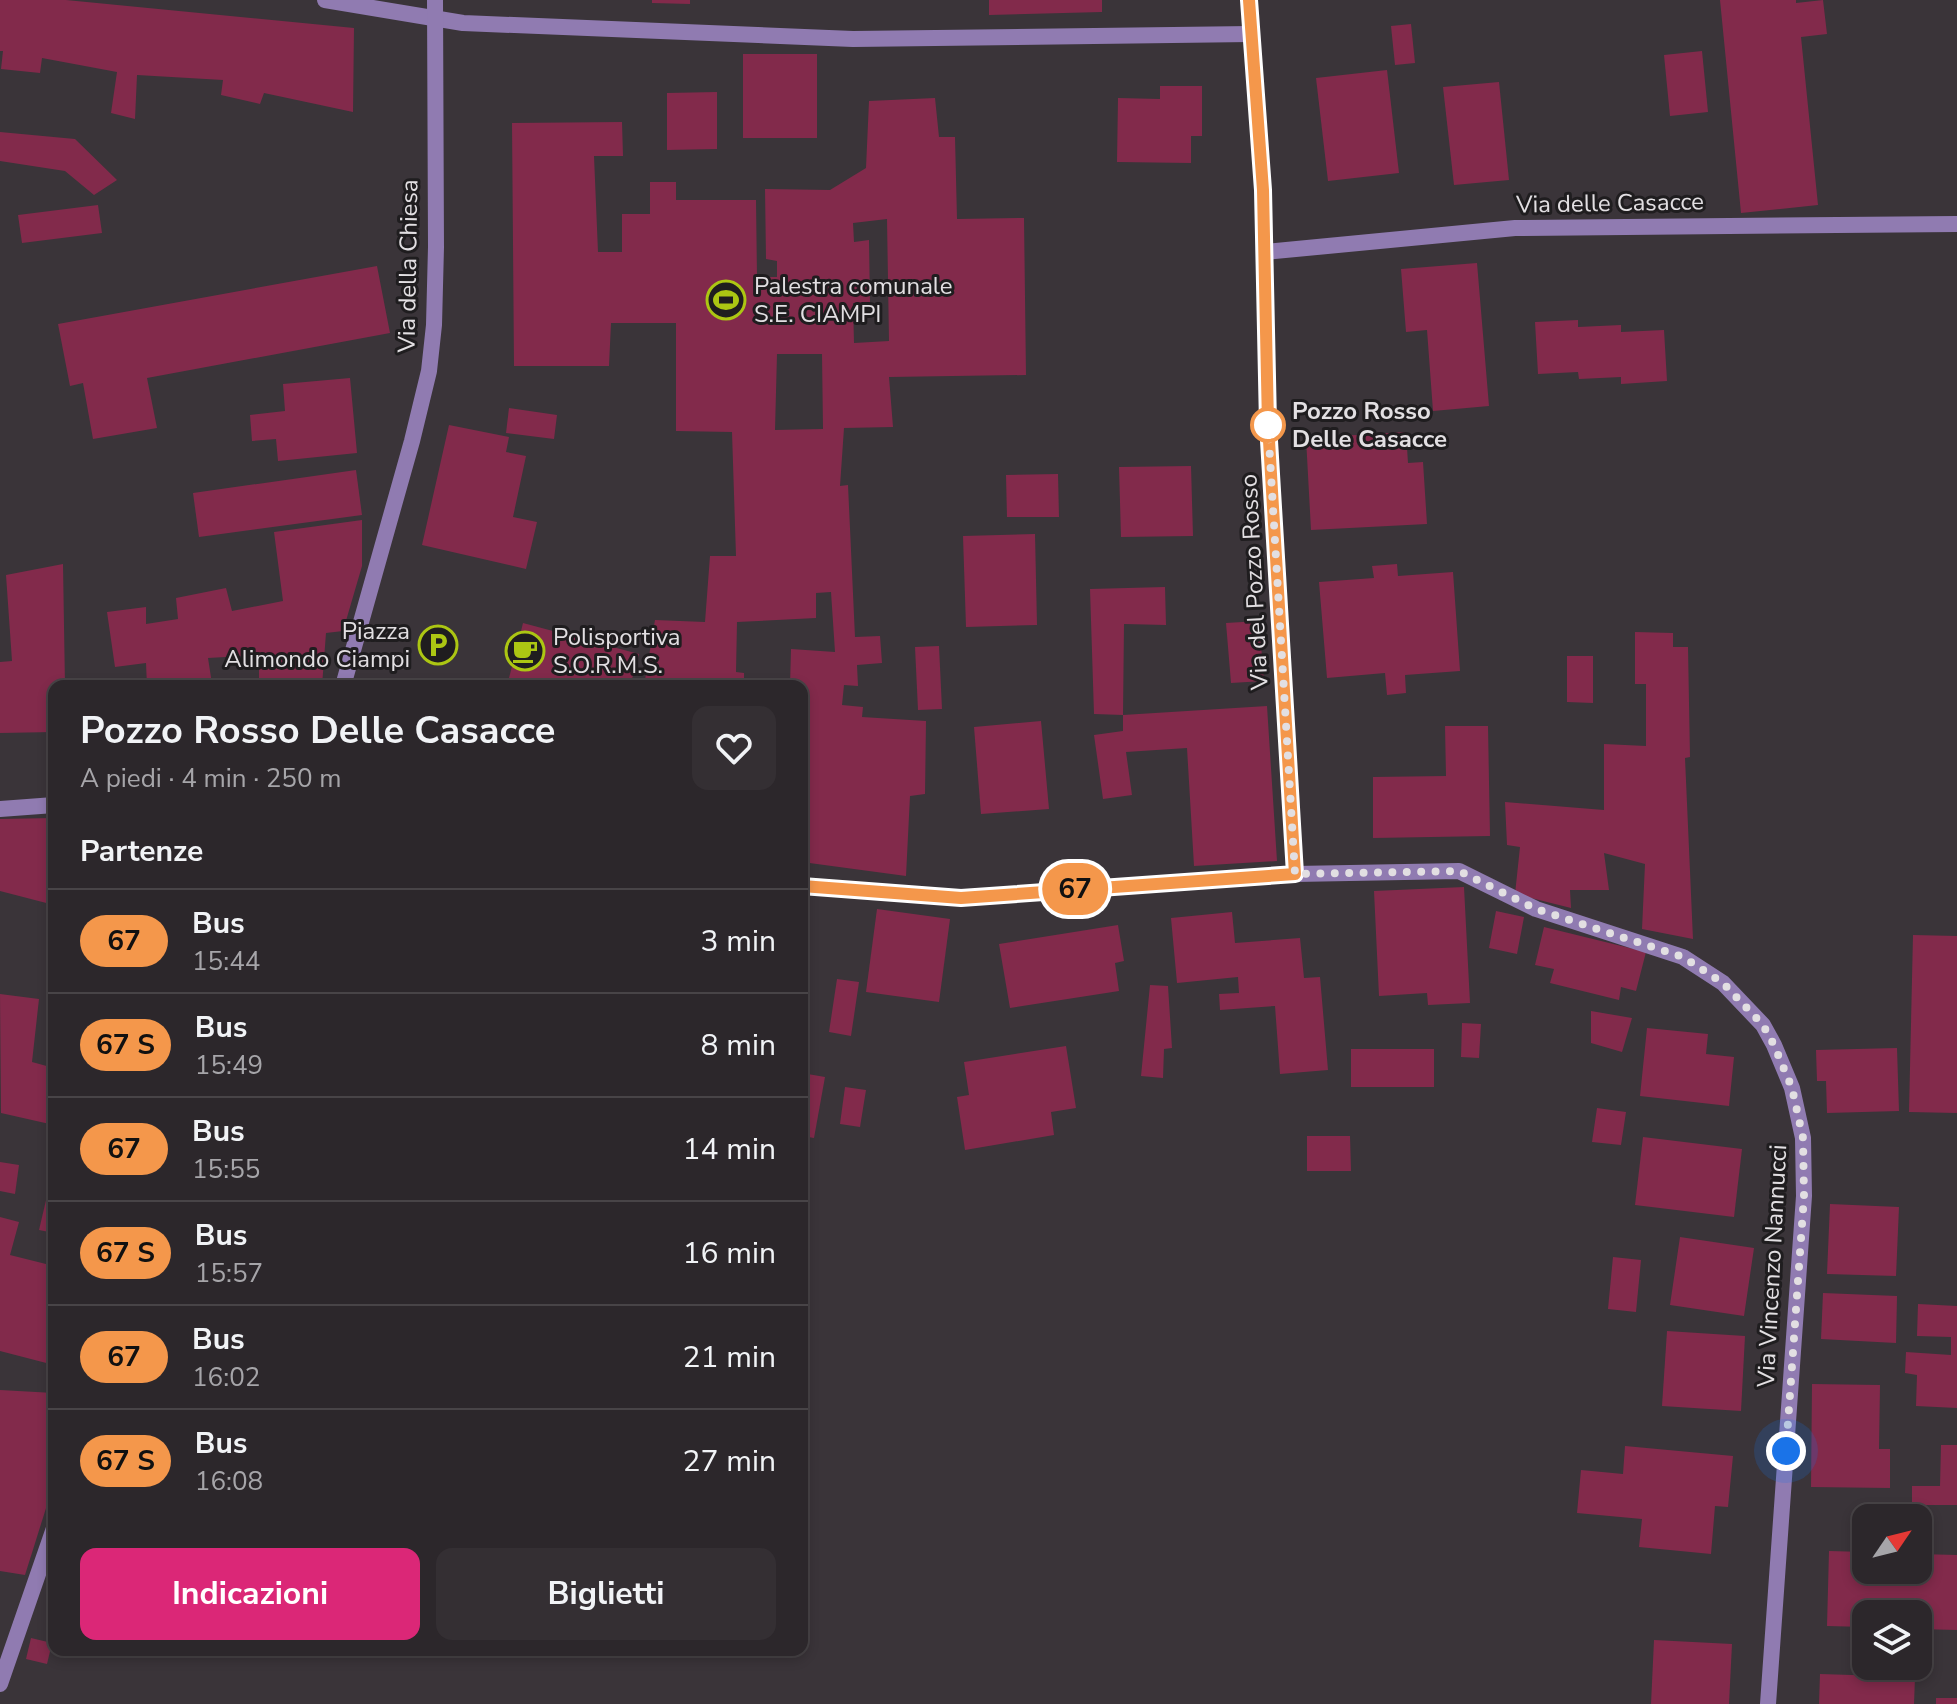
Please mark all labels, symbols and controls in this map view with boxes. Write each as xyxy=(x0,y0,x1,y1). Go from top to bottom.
street label: Via della Chiesa xyxy=(390,179,426,354)
street label: Via delle Casacce xyxy=(1515,185,1704,221)
place label: Palestra comunale S.E. CIAMPI xyxy=(754,270,953,330)
sports icon: Palestra comunale S.E. CIAMPI xyxy=(705,279,747,321)
place label: Pozzo Rosso Delle Casacce xyxy=(1292,395,1447,455)
marker: Pozzo Rosso Delle Casacce xyxy=(1251,408,1285,442)
street label: Via del Pozzo Rosso xyxy=(1232,473,1276,692)
place label: Piazza Alimondo Ciampi xyxy=(224,615,410,675)
place label: Polisportiva S.O.R.M.S. xyxy=(553,621,681,681)
parking icon: Piazza Alimondo Ciampi xyxy=(417,624,459,666)
cafe icon: Polisportiva S.O.R.M.S. xyxy=(504,630,546,672)
text: Pozzo Rosso Delle Casacce xyxy=(80,705,555,756)
button: heart xyxy=(692,706,776,790)
text: A piedi · 4 min · 250 m xyxy=(80,761,342,796)
text: Partenze xyxy=(80,831,203,872)
line badge: 67 xyxy=(1039,863,1111,915)
text: 67 xyxy=(1058,870,1092,908)
text: Bus xyxy=(192,903,245,944)
text: 3 min xyxy=(701,921,776,962)
text: 67 xyxy=(107,922,141,960)
text: 15:44 xyxy=(192,944,260,979)
text: Bus xyxy=(195,1007,248,1048)
text: 8 min xyxy=(701,1025,776,1066)
text: 67 S xyxy=(96,1026,155,1064)
text: 15:49 xyxy=(195,1048,263,1083)
text: Bus xyxy=(192,1111,245,1152)
text: 14 min xyxy=(683,1129,776,1170)
text: 67 xyxy=(107,1130,141,1168)
street label: Via Vincenzo Nannucci xyxy=(1750,1144,1794,1389)
text: 15:55 xyxy=(192,1152,260,1187)
text: Bus xyxy=(195,1215,248,1256)
text: 16 min xyxy=(683,1233,776,1274)
text: 67 S xyxy=(96,1234,155,1272)
text: 15:57 xyxy=(195,1256,263,1291)
text: Bus xyxy=(192,1319,245,1360)
text: 21 min xyxy=(683,1337,776,1378)
text: 67 xyxy=(107,1338,141,1376)
text: 16:02 xyxy=(192,1360,260,1395)
text: Bus xyxy=(195,1423,248,1464)
your location xyxy=(1766,1431,1806,1471)
text: 27 min xyxy=(683,1441,776,1482)
text: 67 S xyxy=(96,1442,155,1480)
text: 16:08 xyxy=(195,1464,263,1499)
north arrow xyxy=(1852,1504,1932,1584)
map controls xyxy=(1852,1504,1932,1680)
button: Indicazioni xyxy=(80,1548,420,1640)
button: Biglietti xyxy=(436,1548,776,1640)
button: layers xyxy=(1852,1600,1932,1680)

